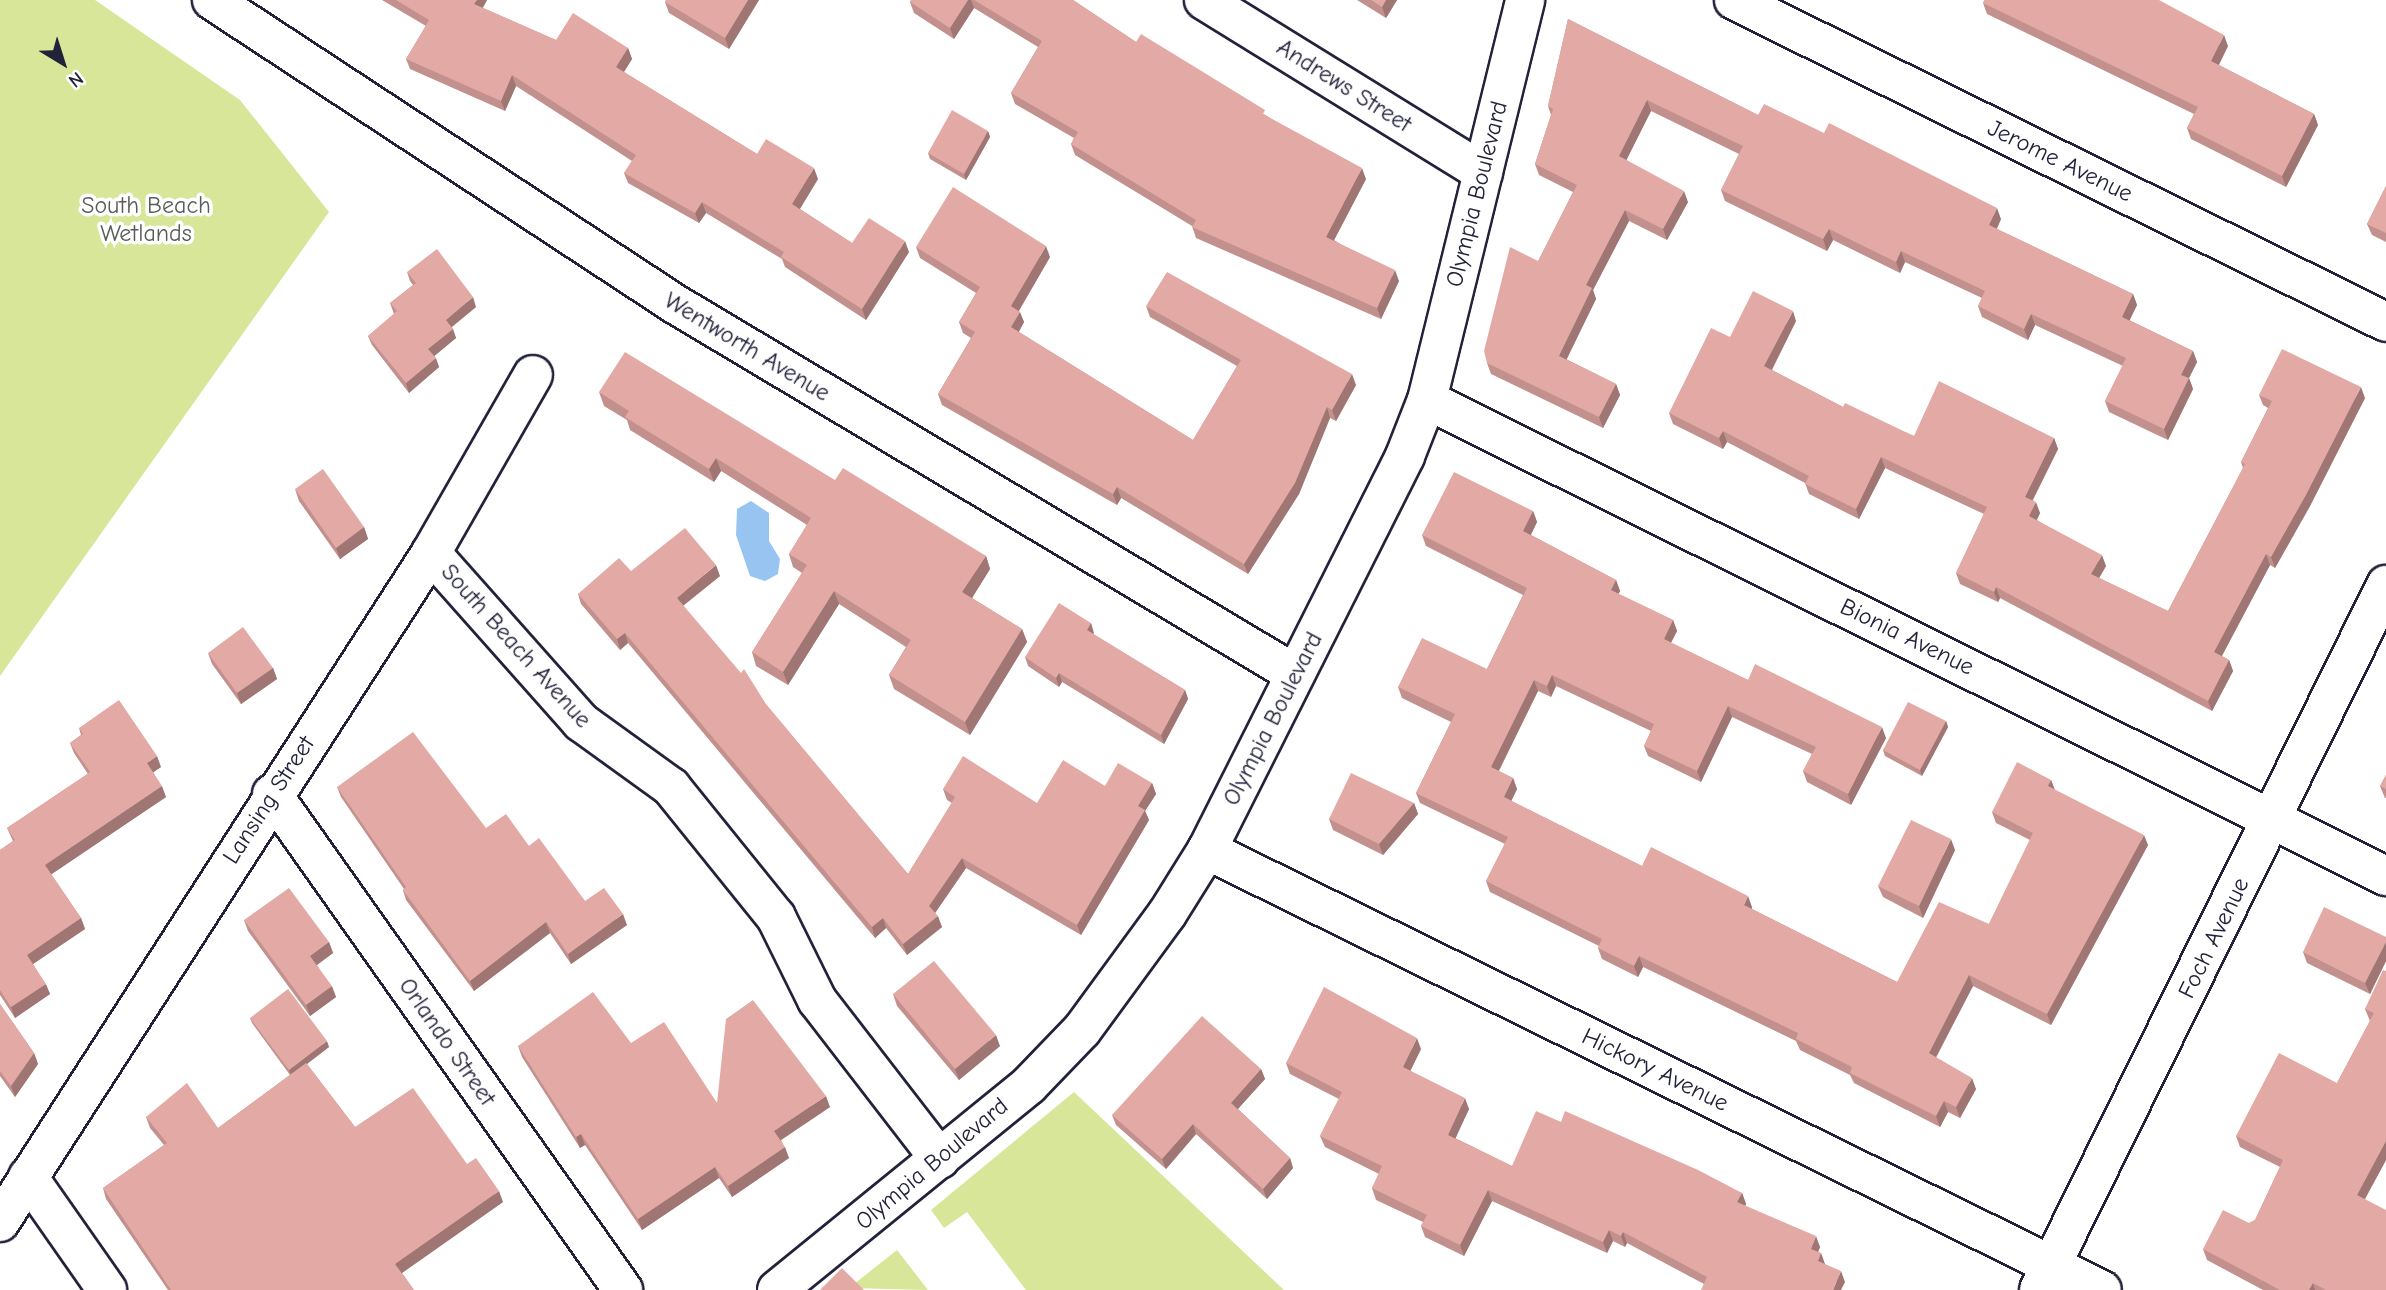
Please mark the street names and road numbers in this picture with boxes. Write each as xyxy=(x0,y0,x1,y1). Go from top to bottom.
street label: Andrews Street xyxy=(1271,33,1417,139)
street label: Olympia Boulevard xyxy=(1440,98,1514,290)
street label: Jerome Avenue xyxy=(1983,113,2137,209)
street label: Wentworth Avenue xyxy=(659,286,835,408)
street label: South Beach Avenue xyxy=(435,558,597,734)
street label: Bionia Avenue xyxy=(1835,592,1979,682)
street label: Olympia Boulevard xyxy=(1217,628,1329,810)
street label: Lansing Street xyxy=(217,731,321,869)
street label: Foch Avenue xyxy=(2172,873,2256,1003)
street label: Orlando Street xyxy=(392,973,502,1111)
street label: Hickory Avenue xyxy=(1577,1022,1733,1118)
street label: Olympia Boulevard xyxy=(850,1092,1014,1236)

